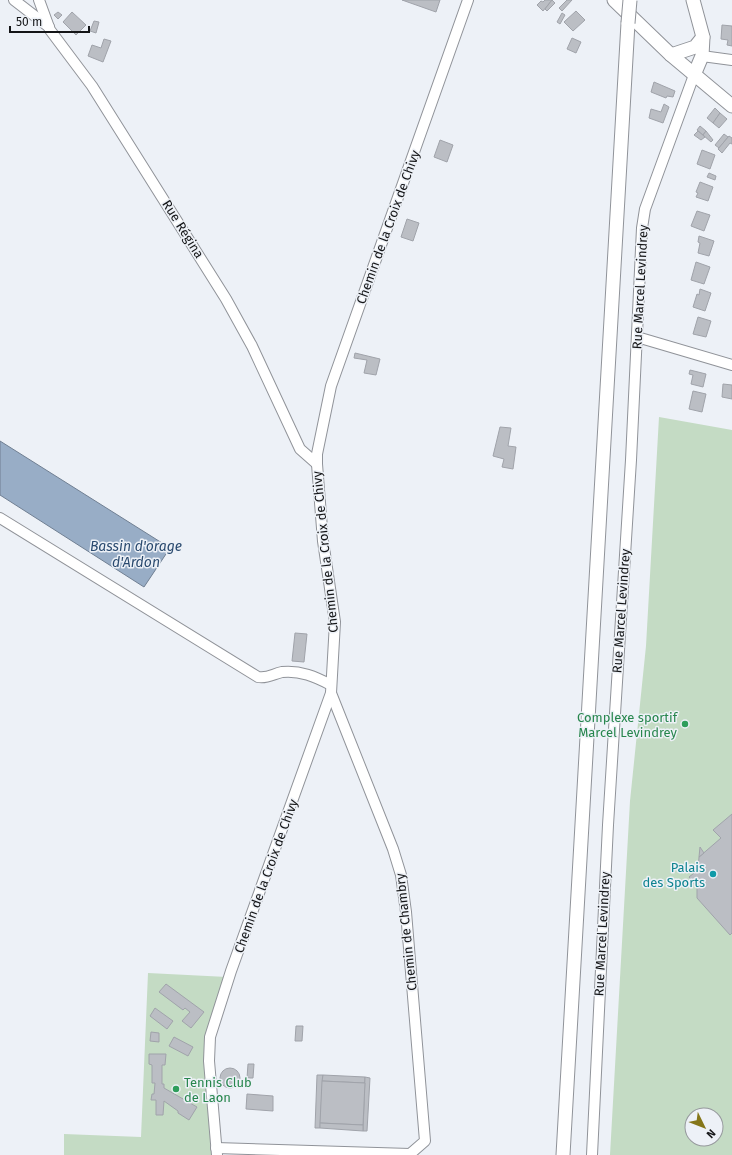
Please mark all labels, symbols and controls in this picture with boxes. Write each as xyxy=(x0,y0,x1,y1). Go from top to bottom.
scale bar xyxy=(10,8,89,34)
text: 50 m xyxy=(16,15,42,29)
street label: Chemin de la Croix de Chivy xyxy=(353,148,423,306)
street label: Rue Régina xyxy=(159,197,207,261)
street label: Rue Marcel Levindrey xyxy=(629,224,651,350)
street label: Chemin de la Croix de Chivy xyxy=(309,470,341,634)
water label: Bassin d'orage d'Ardon xyxy=(90,538,182,571)
street label: Rue Marcel Levindrey xyxy=(609,548,633,674)
place label: Complexe sportif Marcel Levindrey xyxy=(577,710,679,740)
marker: Complexe sportif Marcel Levindrey xyxy=(680,719,690,729)
street label: Chemin de la Croix de Chivy xyxy=(231,797,301,955)
place label: Palais des Sports xyxy=(642,860,705,890)
marker: Palais des Sports xyxy=(708,869,718,879)
street label: Rue Marcel Levindrey xyxy=(591,871,613,997)
street label: Chemin de Chambry xyxy=(392,872,420,992)
place label: Tennis Club de Laon xyxy=(184,1075,252,1105)
marker: Tennis Club de Laon xyxy=(171,1084,181,1094)
north arrow xyxy=(684,1107,724,1147)
text: N xyxy=(704,1126,718,1141)

